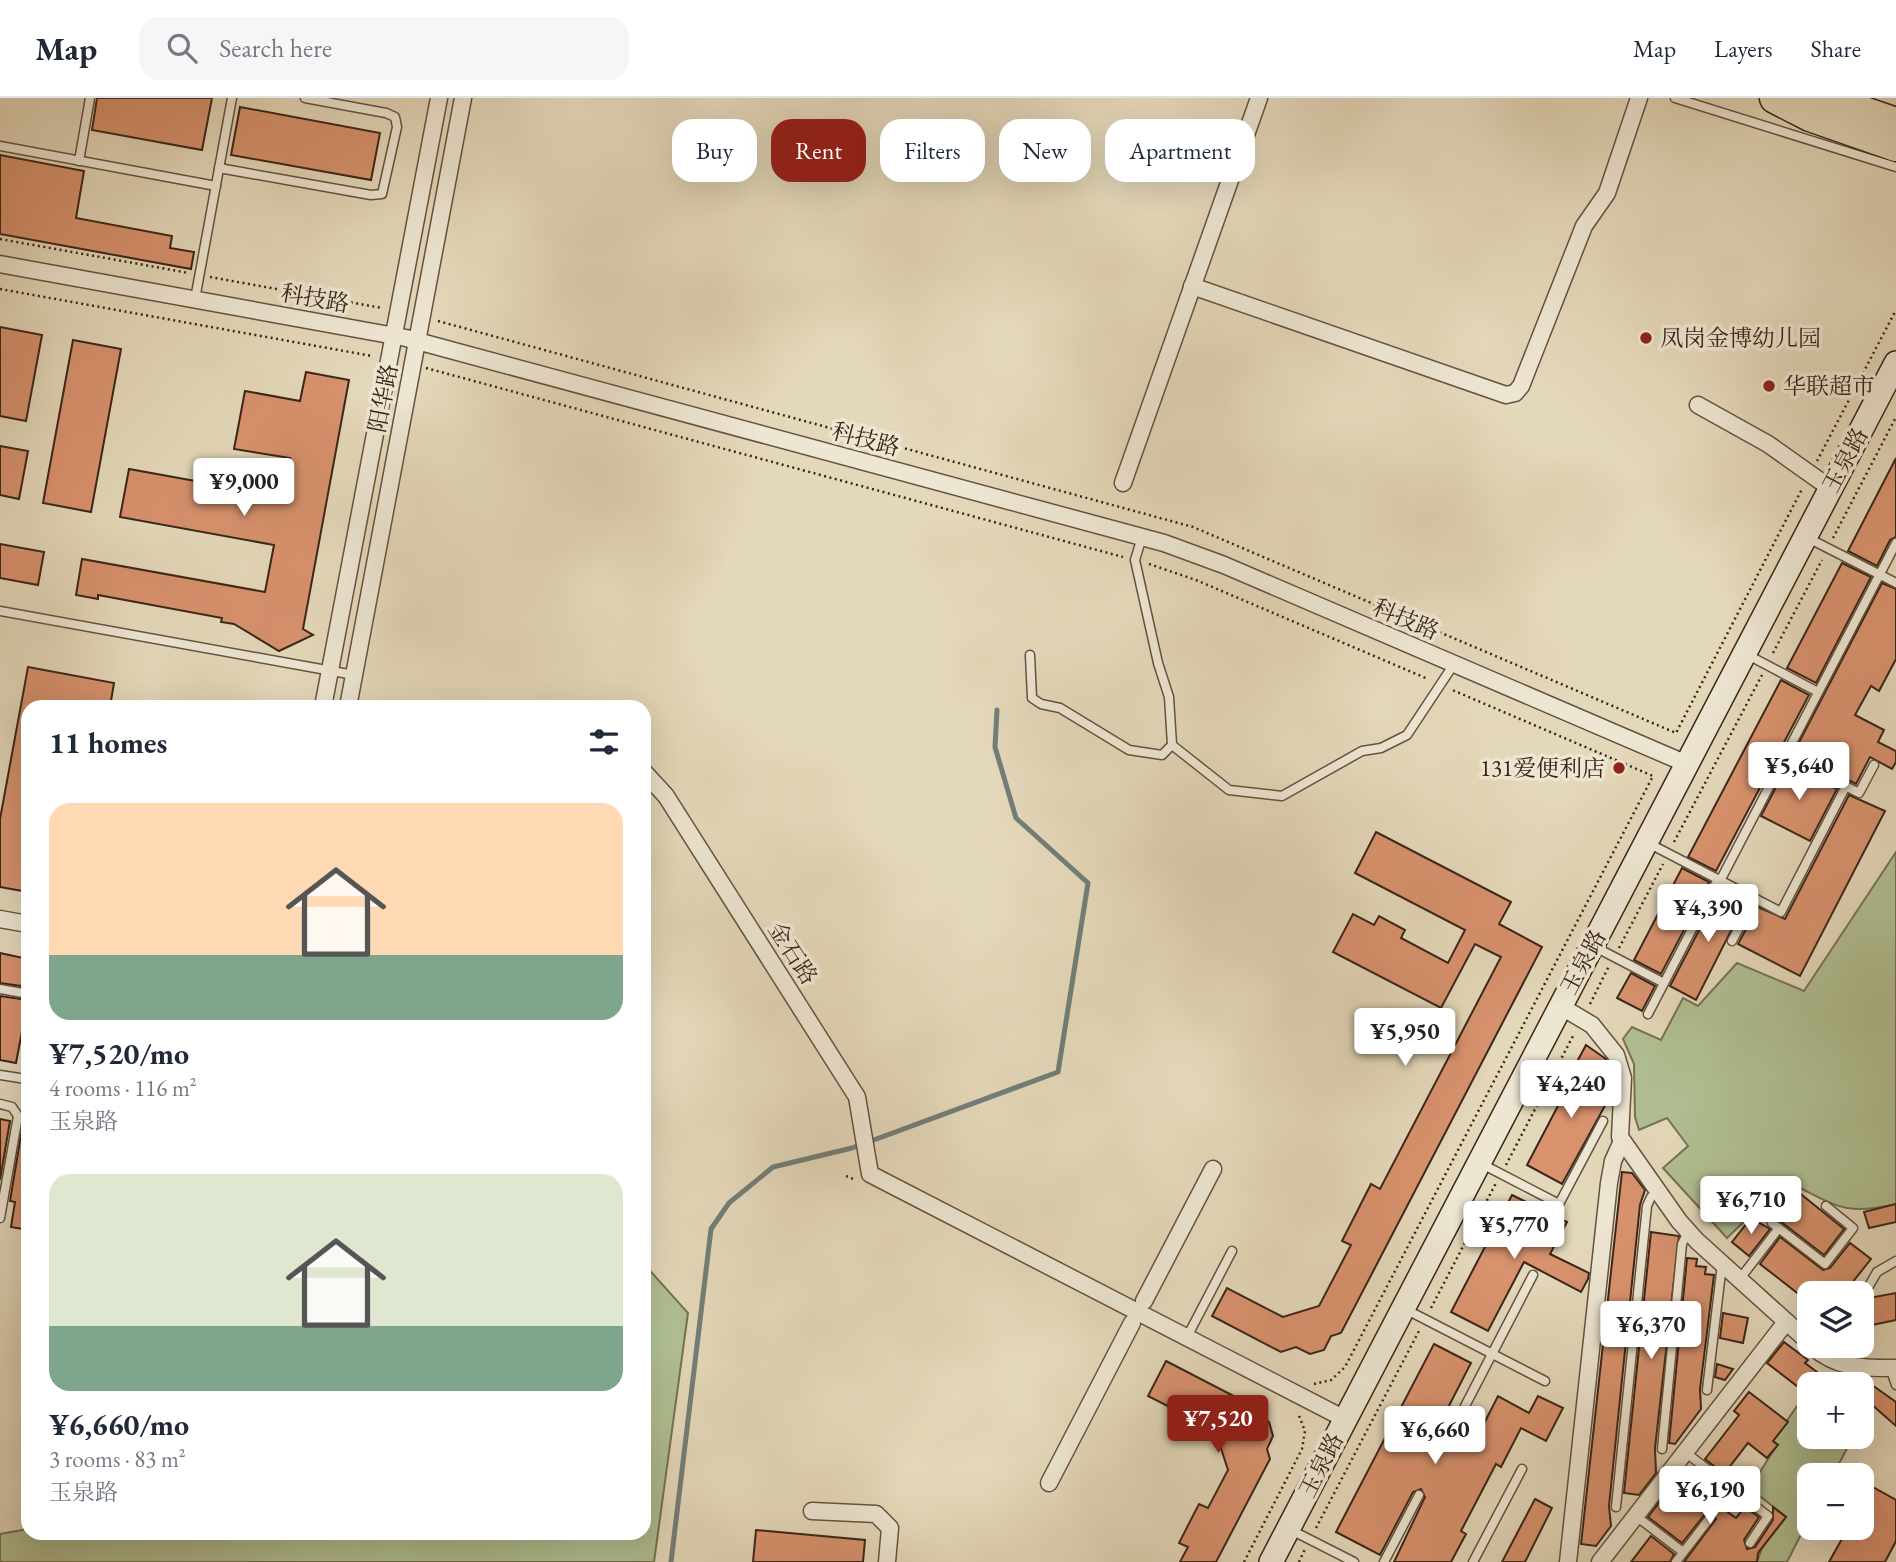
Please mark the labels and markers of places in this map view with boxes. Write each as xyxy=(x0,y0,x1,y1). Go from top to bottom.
place label: 凤岗金博幼儿园 xyxy=(1660,323,1821,353)
marker: 凤岗金博幼儿园 xyxy=(1638,330,1654,346)
place label: 华联超市 xyxy=(1783,371,1875,401)
marker: 华联超市 xyxy=(1761,378,1777,394)
pin: ¥9,000 xyxy=(187,458,301,518)
pin: ¥5,640 xyxy=(1742,742,1856,802)
place label: 131爱便利店 xyxy=(1480,753,1605,783)
marker: 131爱便利店 xyxy=(1611,760,1627,776)
pin: ¥4,390 xyxy=(1651,884,1765,944)
pin: ¥5,950 xyxy=(1348,1009,1462,1068)
pin: ¥4,240 xyxy=(1514,1060,1628,1120)
pin: ¥6,710 xyxy=(1694,1176,1808,1236)
pin: ¥5,770 xyxy=(1457,1202,1571,1261)
pin: ¥6,370 xyxy=(1594,1302,1708,1361)
pin: ¥7,520 xyxy=(1161,1396,1275,1455)
pin: ¥6,660 xyxy=(1378,1406,1492,1466)
pin: ¥6,190 xyxy=(1653,1466,1767,1526)

